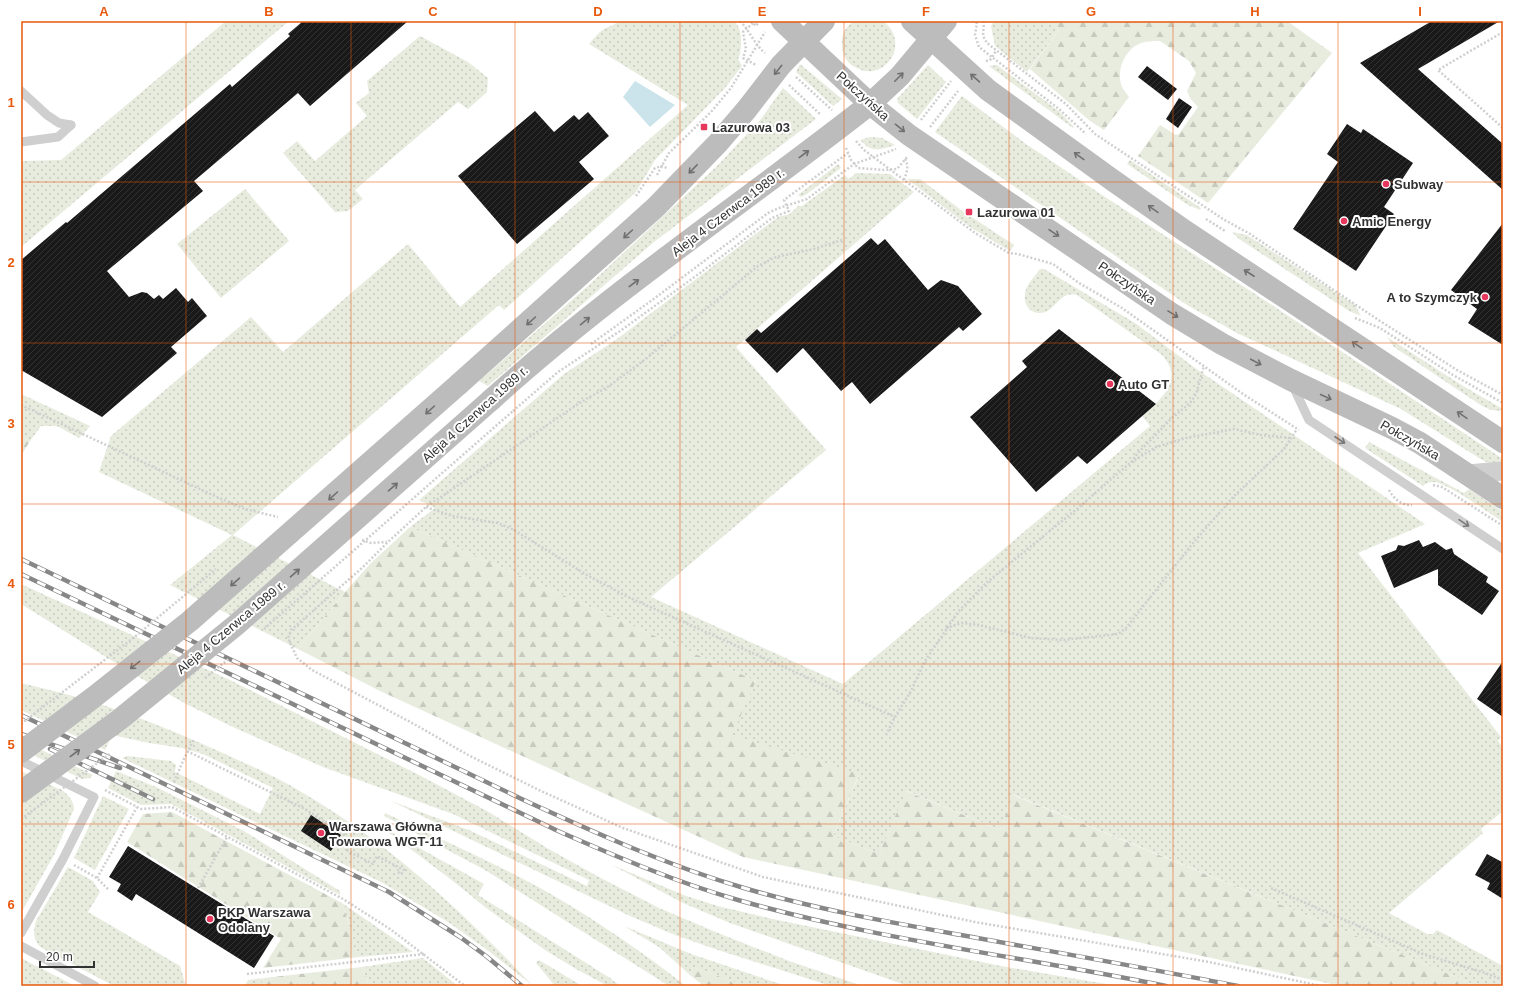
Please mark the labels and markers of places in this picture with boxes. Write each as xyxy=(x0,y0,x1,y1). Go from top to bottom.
place label: Lazurowa 03 xyxy=(712,120,790,135)
marker: Lazurowa 03 xyxy=(699,122,709,132)
place label: Subway xyxy=(1394,177,1444,192)
marker: Subway xyxy=(1381,179,1391,189)
place label: Lazurowa 01 xyxy=(977,205,1055,220)
marker: Lazurowa 01 xyxy=(964,207,974,217)
place label: Amic Energy xyxy=(1352,214,1432,229)
marker: Amic Energy xyxy=(1339,216,1349,226)
place label: A to Szymczyk xyxy=(1386,290,1478,305)
marker: A to Szymczyk xyxy=(1480,292,1490,302)
place label: Auto GT xyxy=(1118,377,1169,392)
marker: Auto GT xyxy=(1105,379,1115,389)
place label: Warszawa Główna Towarowa WGT-11 xyxy=(329,819,443,849)
marker: Warszawa Główna Towarowa WGT-11 xyxy=(316,828,326,838)
place label: PKP Warszawa Odolany xyxy=(218,905,311,935)
marker: PKP Warszawa Odolany xyxy=(205,914,215,924)

